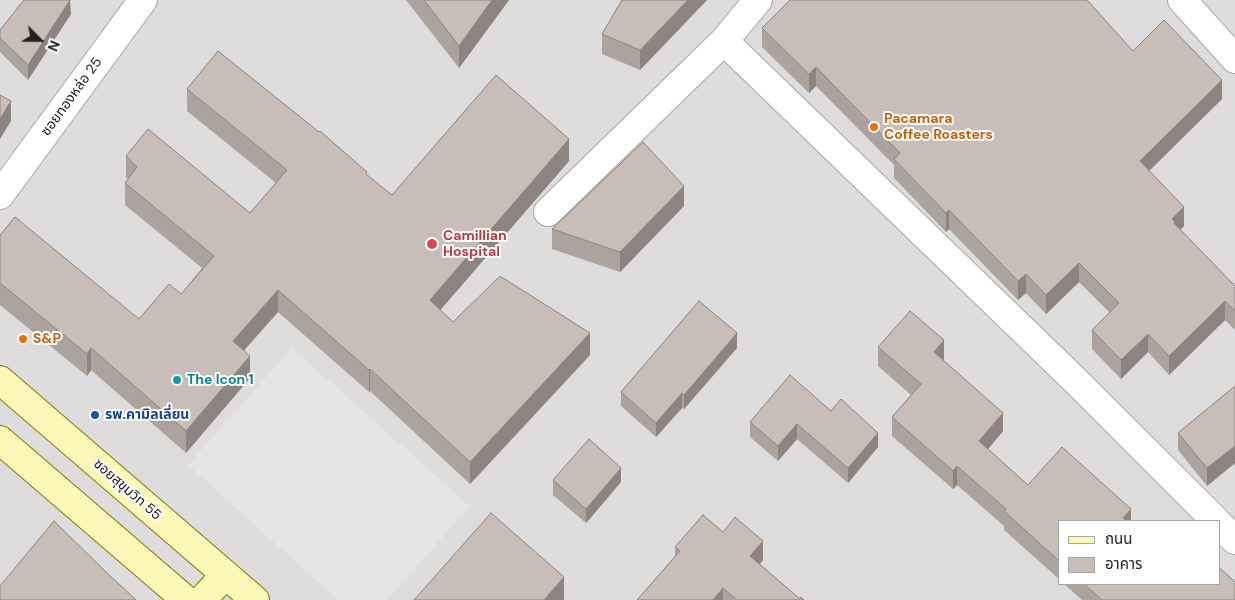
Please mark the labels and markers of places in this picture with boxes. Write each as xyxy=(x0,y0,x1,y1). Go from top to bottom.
place label: Pacamara Coffee Roasters xyxy=(884,111,993,144)
marker: Pacamara Coffee Roasters xyxy=(868,121,880,133)
place label: Camillian Hospital xyxy=(443,228,507,260)
marker: Camillian Hospital xyxy=(425,237,439,251)
place label: S&P xyxy=(33,331,61,347)
marker: S&P xyxy=(17,333,29,345)
place label: The Icon 1 xyxy=(187,372,254,388)
marker: The Icon 1 xyxy=(171,374,183,386)
place label: รพ.คามิลเลี่ยน xyxy=(105,407,189,423)
marker: รพ.คามิลเลี่ยน xyxy=(89,409,101,421)

